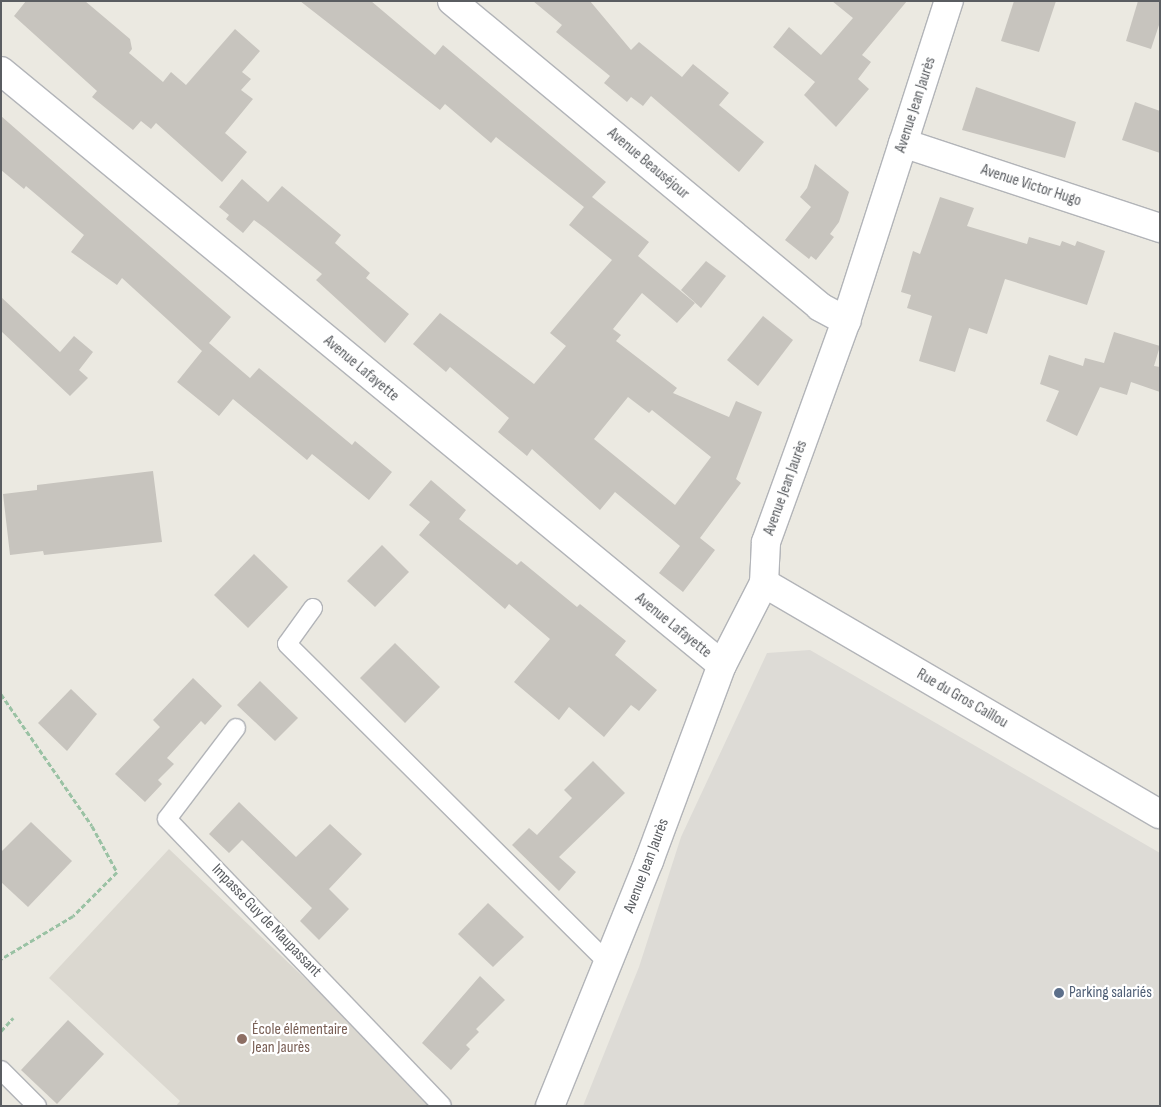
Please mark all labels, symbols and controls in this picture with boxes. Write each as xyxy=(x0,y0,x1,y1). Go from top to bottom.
street label: Avenue Jean Jaurès xyxy=(891,55,941,155)
street label: Avenue Beauséjour xyxy=(603,124,693,204)
street label: Avenue Victor Hugo xyxy=(978,161,1084,211)
street label: Avenue Lafayette xyxy=(319,332,403,406)
street label: Avenue Jean Jaurès xyxy=(760,438,812,538)
street label: Avenue Lafayette xyxy=(631,589,715,663)
street label: Rue du Gros Caillou xyxy=(913,665,1011,733)
street label: Avenue Jean Jaurès xyxy=(620,816,674,916)
street label: Impasse Guy de Maupassant xyxy=(207,860,325,982)
place label: Parking salariés xyxy=(1069,983,1152,1003)
marker: Parking salariés xyxy=(1053,987,1065,999)
place label: École élémentaire Jean Jaurès xyxy=(252,1020,348,1058)
marker: École élémentaire Jean Jaurès xyxy=(236,1033,248,1045)

